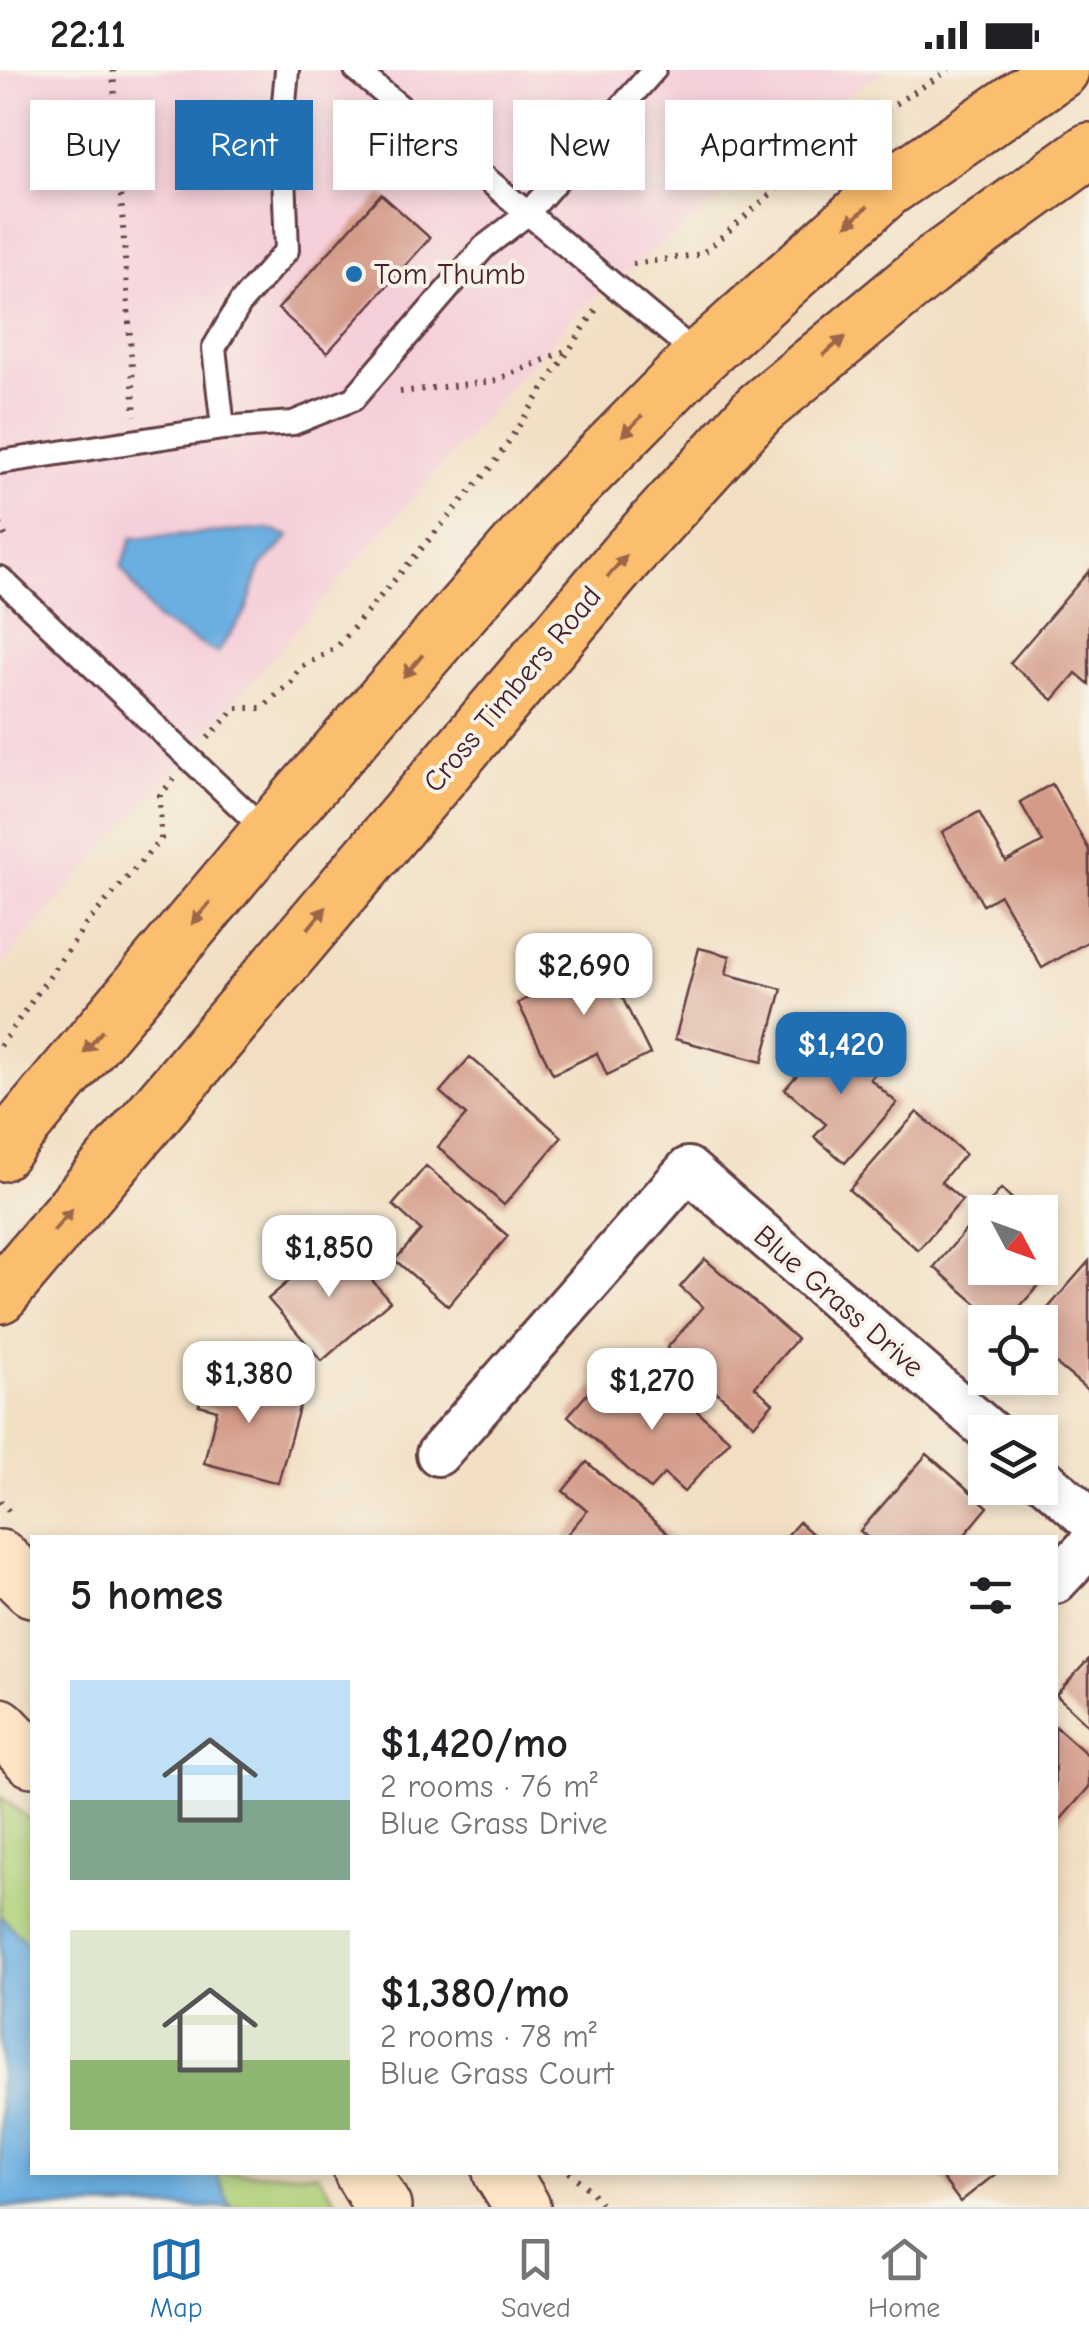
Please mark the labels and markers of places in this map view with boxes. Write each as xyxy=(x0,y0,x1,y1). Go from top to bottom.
place label: Tom Thumb xyxy=(374,257,526,292)
marker: Tom Thumb xyxy=(343,263,365,285)
pin: $2,690 xyxy=(503,933,665,1018)
pin: $1,420 xyxy=(760,1012,922,1097)
pin: $1,850 xyxy=(248,1215,410,1300)
pin: $1,380 xyxy=(168,1341,330,1426)
pin: $1,270 xyxy=(571,1348,733,1433)

